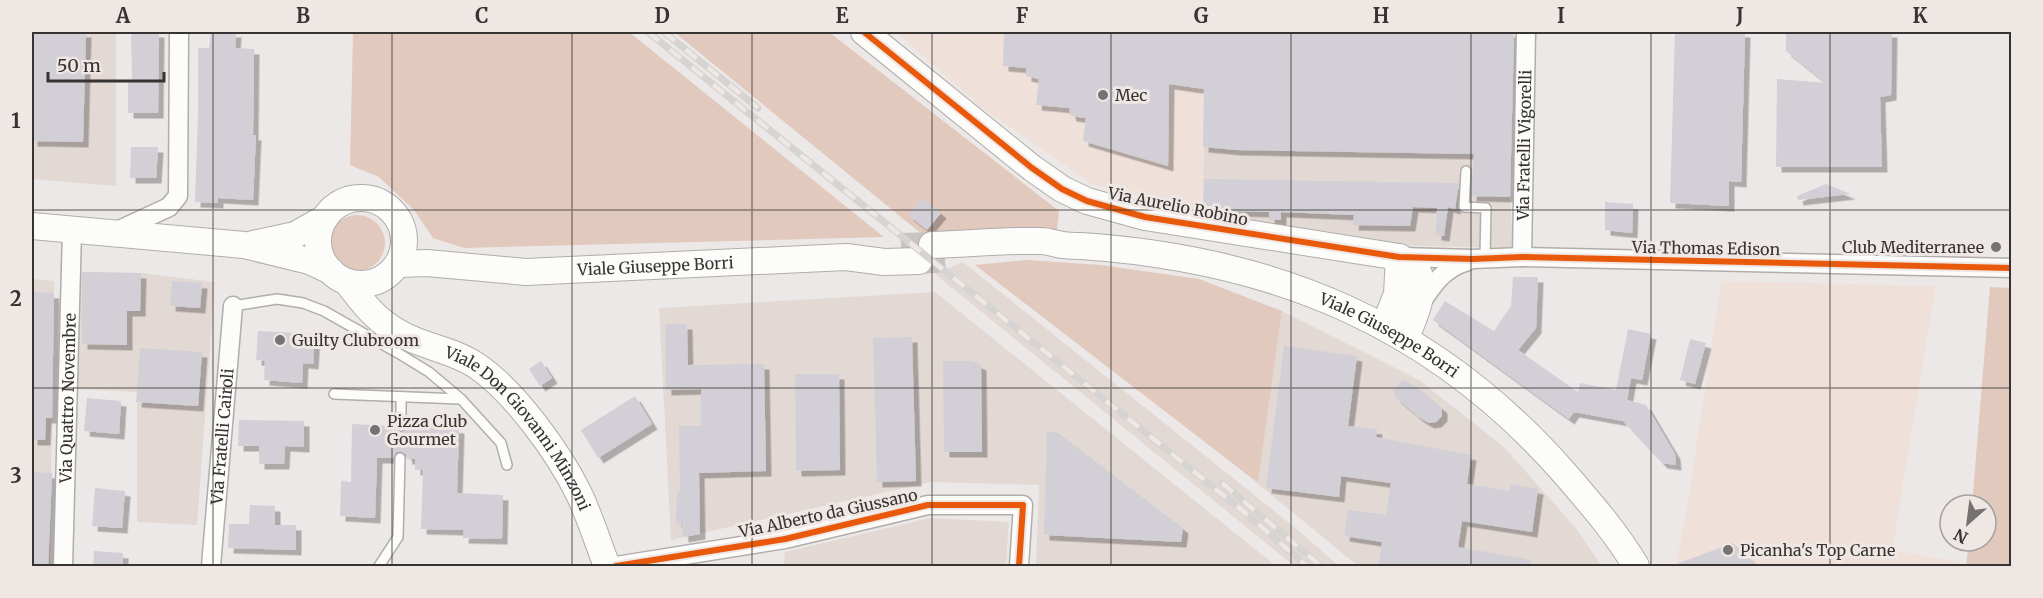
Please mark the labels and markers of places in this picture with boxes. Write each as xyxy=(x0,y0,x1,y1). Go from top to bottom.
place label: Mec xyxy=(1115,85,1147,105)
marker: Mec xyxy=(1096,88,1110,102)
place label: Club Mediterranee xyxy=(1842,237,1984,257)
marker: Club Mediterranee xyxy=(1989,240,2003,254)
place label: Guilty Clubroom xyxy=(292,330,419,350)
marker: Guilty Clubroom xyxy=(273,333,287,347)
place label: Pizza Club Gourmet xyxy=(387,411,468,449)
marker: Pizza Club Gourmet xyxy=(368,423,382,437)
place label: Picanha's Top Carne xyxy=(1740,540,1895,560)
marker: Picanha's Top Carne xyxy=(1721,543,1735,557)

